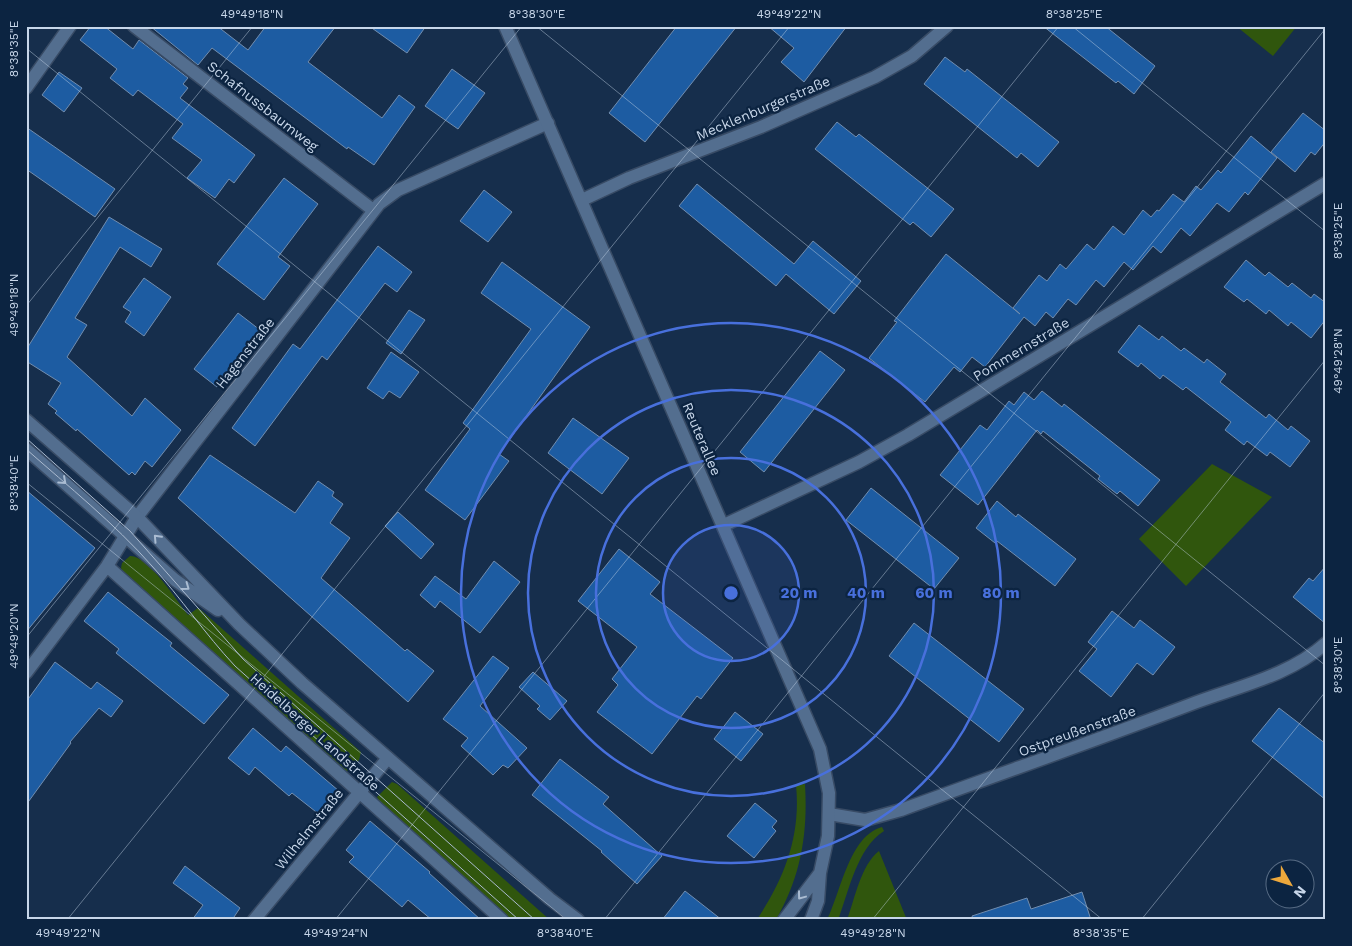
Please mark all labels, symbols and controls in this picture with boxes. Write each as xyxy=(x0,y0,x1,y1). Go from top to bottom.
text: 49°49'18"N xyxy=(220,7,284,21)
text: 8°38'30"E xyxy=(508,7,566,21)
text: 49°49'22"N xyxy=(756,7,822,21)
text: 8°38'25"E xyxy=(1046,7,1103,21)
text: 8°38'35"E xyxy=(7,20,21,77)
street label: Schafnussbaumweg xyxy=(204,58,322,155)
street label: Mecklenburgerstraße xyxy=(694,73,832,143)
text: 8°38'25"E xyxy=(1331,202,1345,259)
text: 49°49'18"N xyxy=(7,273,21,337)
street label: Hagenstraße xyxy=(212,314,278,392)
street label: Pommernstraße xyxy=(970,314,1072,384)
text: 49°49'28"N xyxy=(1331,328,1345,394)
street label: Reuterallee xyxy=(679,400,725,478)
text: 8°38'40"E xyxy=(7,455,21,511)
one-way arrow xyxy=(57,475,66,484)
one-way arrow xyxy=(154,535,163,544)
one-way arrow xyxy=(180,582,189,590)
centre of rings xyxy=(722,584,740,602)
text: 20 m xyxy=(780,584,818,602)
text: 40 m xyxy=(847,584,885,602)
text: 60 m xyxy=(915,584,953,602)
text: 80 m xyxy=(982,584,1020,602)
text: 49°49'20"N xyxy=(7,603,21,669)
text: 8°38'30"E xyxy=(1331,636,1345,694)
street label: Heidelberger Landstraße xyxy=(247,670,383,794)
street label: Ostpreußenstraße xyxy=(1016,702,1138,760)
street label: Wilhelmstraße xyxy=(272,785,346,873)
north arrow xyxy=(1264,858,1314,908)
text: N xyxy=(1291,883,1310,901)
one-way arrow xyxy=(799,890,807,899)
text: 49°49'22"N xyxy=(35,926,101,940)
text: 49°49'24"N xyxy=(304,926,368,940)
text: 8°38'40"E xyxy=(537,926,593,940)
text: 49°49'28"N xyxy=(840,926,906,940)
text: 8°38'35"E xyxy=(1073,926,1130,940)

